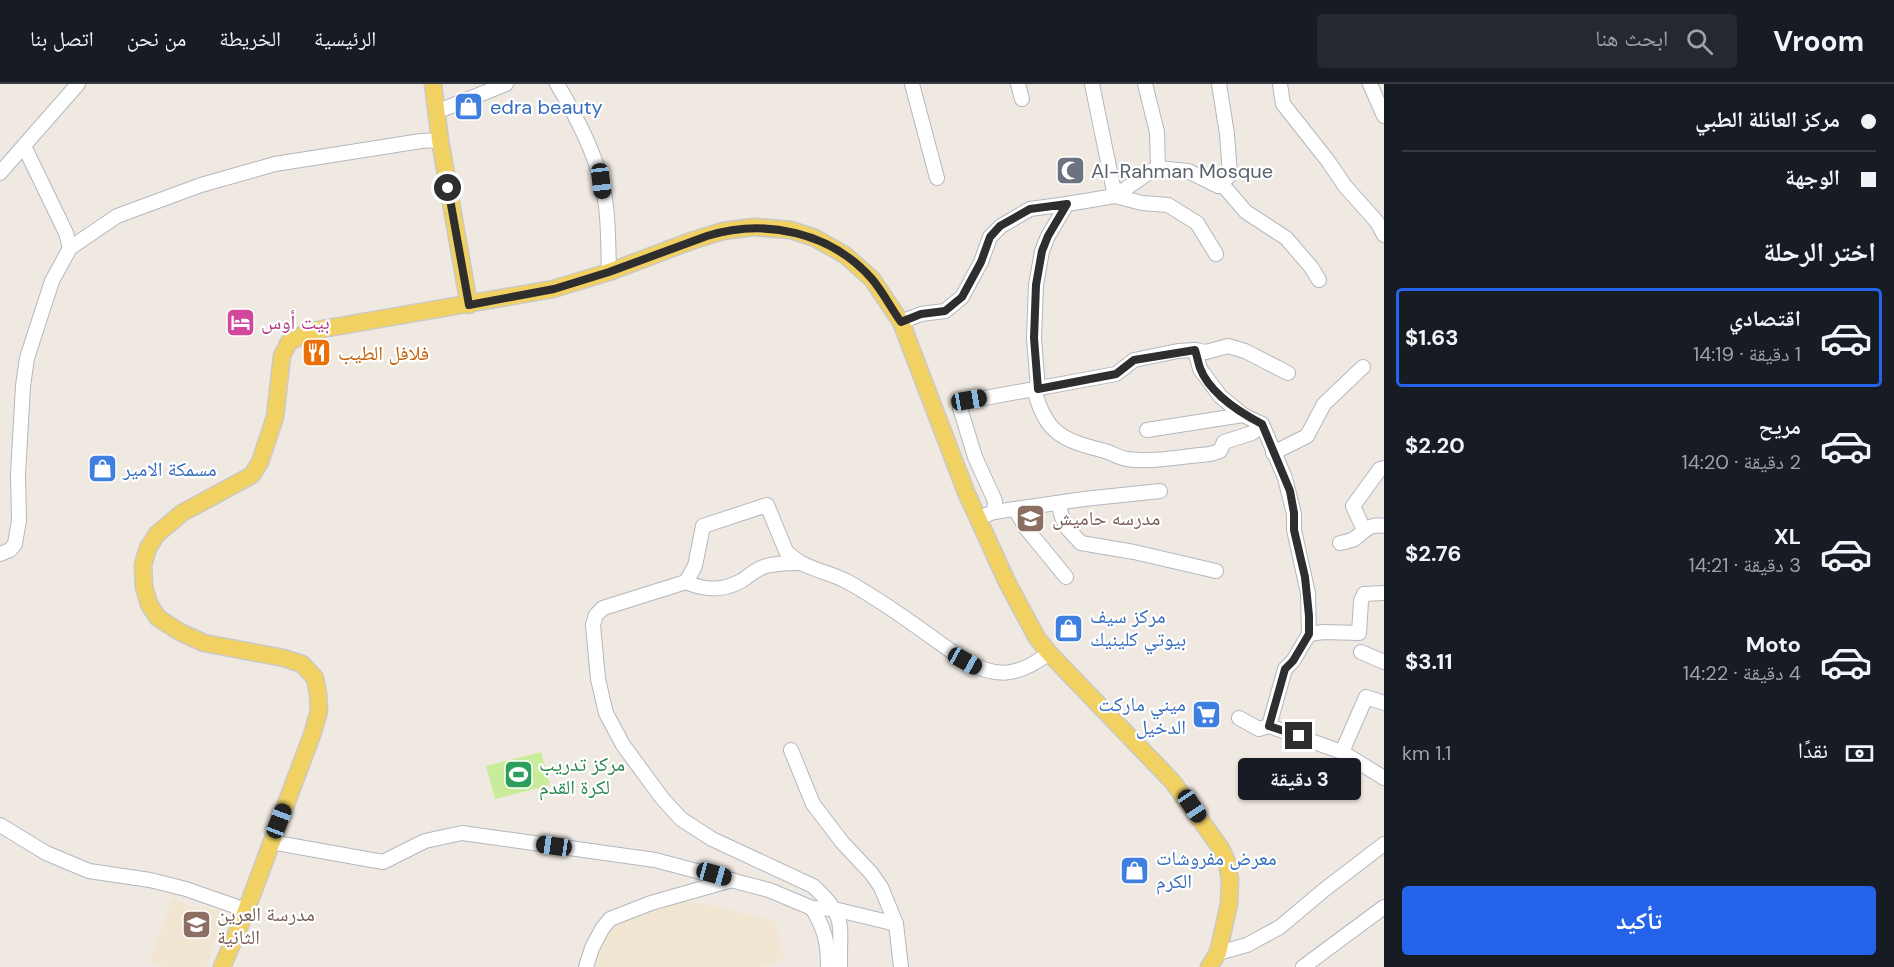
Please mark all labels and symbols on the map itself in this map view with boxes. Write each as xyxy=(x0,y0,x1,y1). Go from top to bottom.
shop icon: edra beauty xyxy=(453,91,485,123)
place label: edra beauty xyxy=(490,94,603,120)
mosque icon: Al-Rahman Mosque xyxy=(1054,155,1086,187)
place label: Al-Rahman Mosque xyxy=(1091,158,1273,184)
car xyxy=(590,162,612,200)
route start xyxy=(434,174,461,201)
hotel icon: بيت أوس xyxy=(224,306,256,338)
place label: بيت أوس xyxy=(261,309,330,335)
restaurant icon: فلافل الطيب xyxy=(301,337,333,369)
place label: فلافل الطيب xyxy=(338,340,429,366)
car xyxy=(950,388,988,412)
shop icon: مسمكة الامير xyxy=(86,453,118,485)
place label: مسمكة الامير xyxy=(122,456,217,482)
school or university icon: مدرسه حاميش xyxy=(1015,502,1047,534)
place label: مدرسه حاميش xyxy=(1052,505,1160,531)
place label: مركز سيف بيوتي كلينيك xyxy=(1090,603,1186,655)
shop icon: مركز سيف بيوتي كلينيك xyxy=(1053,612,1085,644)
car xyxy=(945,644,985,678)
place label: ميني ماركت الدخيل xyxy=(1098,691,1186,740)
supermarket icon: ميني ماركت الدخيل xyxy=(1191,699,1223,731)
route end xyxy=(1285,722,1312,749)
place label: مركز تدريب لكرة القدم xyxy=(539,751,625,801)
callout: 3 دقيقة xyxy=(1238,757,1360,799)
sports icon: مركز تدريب لكرة القدم xyxy=(502,759,534,791)
car xyxy=(1174,786,1210,826)
car xyxy=(264,801,294,841)
car xyxy=(535,835,573,857)
place label: معرض مفروشات الكرم xyxy=(1156,845,1277,895)
shop icon: معرض مفروشات الكرم xyxy=(1119,854,1151,886)
car xyxy=(694,860,734,888)
place label: مدرسة العرين الثانية xyxy=(217,901,315,950)
school or university icon: مدرسة العرين الثانية xyxy=(180,909,212,941)

